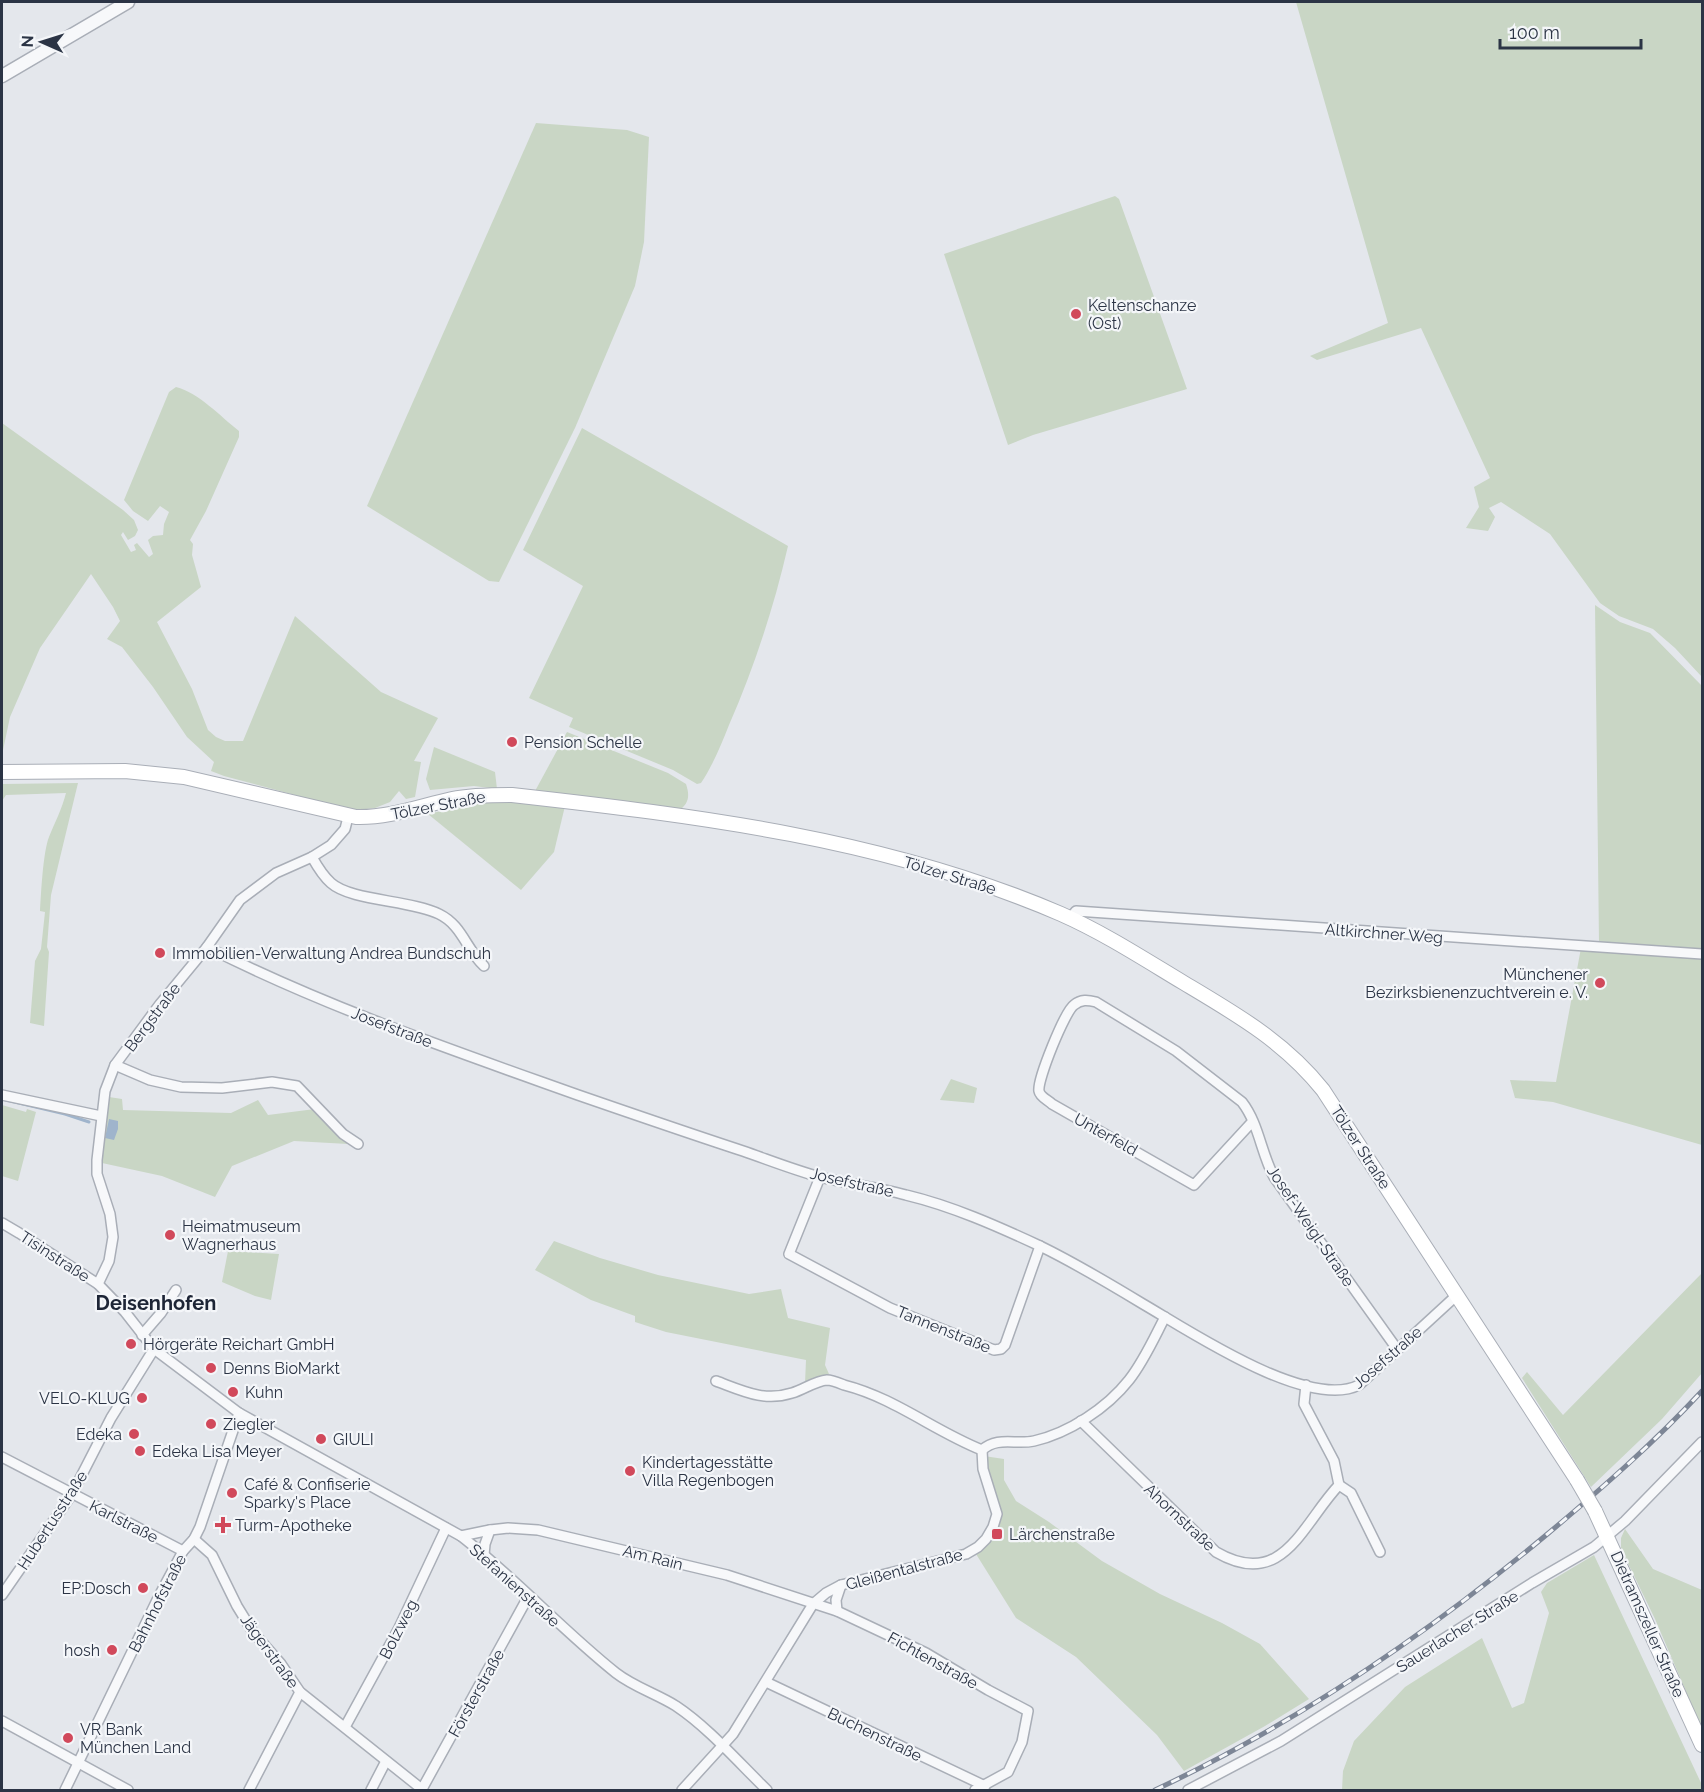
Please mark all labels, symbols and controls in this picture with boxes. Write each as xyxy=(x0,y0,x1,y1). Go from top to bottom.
north arrow xyxy=(12,12,72,72)
scale bar xyxy=(1500,12,1641,50)
text: 100 m xyxy=(1509,22,1560,43)
text: N xyxy=(18,35,37,48)
place label: Keltenschanze (Ost) xyxy=(1088,296,1196,333)
marker: Keltenschanze (Ost) xyxy=(1069,307,1083,321)
place label: Pension Schelle xyxy=(524,733,642,752)
marker: Pension Schelle xyxy=(505,735,519,749)
street label: Tölzer Straße xyxy=(389,787,487,824)
street label: Tölzer Straße xyxy=(901,852,998,899)
street label: Altkirchner Weg xyxy=(1324,920,1444,947)
place label: Immobilien-Verwaltung Andrea Bundschuh xyxy=(172,944,491,963)
marker: Immobilien-Verwaltung Andrea Bundschuh xyxy=(153,946,167,960)
place label: Münchener Bezirksbienenzuchtverein e. V. xyxy=(1365,965,1588,1002)
marker: Münchener Bezirksbienenzuchtverein e. V. xyxy=(1593,976,1607,990)
street label: Bergstraße xyxy=(120,979,184,1055)
street label: Josefstraße xyxy=(349,1003,435,1052)
street label: Tölzer Straße xyxy=(1327,1102,1395,1193)
street label: Unterfeld xyxy=(1070,1109,1141,1160)
street label: Josef-Weigl-Straße xyxy=(1263,1162,1358,1290)
street label: Josefstraße xyxy=(808,1164,895,1201)
place label: Heimatmuseum Wagnerhaus xyxy=(182,1217,301,1254)
street label: Tisinstraße xyxy=(16,1227,93,1286)
marker: Heimatmuseum Wagnerhaus xyxy=(163,1228,177,1242)
district label: Deisenhofen xyxy=(96,1291,216,1315)
street label: Tannenstraße xyxy=(894,1302,994,1357)
street label: Josefstraße xyxy=(1349,1322,1426,1392)
place label: Hörgeräte Reichart GmbH xyxy=(143,1335,334,1354)
marker: Hörgeräte Reichart GmbH xyxy=(124,1337,138,1351)
place label: Denns BioMarkt xyxy=(223,1359,341,1378)
marker: Denns BioMarkt xyxy=(204,1361,218,1375)
place label: Kuhn xyxy=(245,1383,283,1402)
marker: Kuhn xyxy=(226,1385,240,1399)
place label: VELO-KLUG xyxy=(39,1389,130,1408)
marker: VELO-KLUG xyxy=(135,1391,149,1405)
place label: Ziegler xyxy=(223,1415,276,1434)
marker: Ziegler xyxy=(204,1417,218,1431)
place label: Edeka xyxy=(76,1425,122,1444)
marker: Edeka xyxy=(127,1427,141,1441)
place label: GIULI xyxy=(333,1430,374,1449)
marker: GIULI xyxy=(314,1432,328,1446)
place label: Edeka Lisa Meyer xyxy=(152,1442,282,1461)
marker: Edeka Lisa Meyer xyxy=(133,1444,147,1458)
place label: Kindertagesstätte Villa Regenbogen xyxy=(642,1453,774,1490)
marker: Kindertagesstätte Villa Regenbogen xyxy=(623,1464,637,1478)
street label: Hubertusstraße xyxy=(13,1467,92,1573)
place label: Café & Confiserie Sparky's Place xyxy=(244,1475,370,1512)
street label: Ahornstraße xyxy=(1140,1480,1219,1555)
marker: Café & Confiserie Sparky's Place xyxy=(225,1486,239,1500)
street label: Karlstraße xyxy=(86,1496,161,1547)
place label: Turm-Apotheke xyxy=(235,1516,352,1535)
marker: Turm-Apotheke xyxy=(216,1518,230,1532)
place label: Lärchenstraße xyxy=(1009,1525,1115,1544)
marker: Lärchenstraße xyxy=(990,1527,1004,1541)
street label: Stefanienstraße xyxy=(466,1540,564,1631)
street label: Am Rain xyxy=(621,1541,685,1574)
street label: Gleißentalstraße xyxy=(844,1545,965,1594)
street label: Dietramszeller Straße xyxy=(1607,1548,1688,1700)
street label: Bahnhofstraße xyxy=(125,1551,190,1655)
place label: EP:Dosch xyxy=(61,1579,131,1598)
marker: EP:Dosch xyxy=(136,1581,150,1595)
street label: Sauerlacher Straße xyxy=(1393,1586,1522,1677)
street label: Bolzweg xyxy=(375,1596,422,1662)
street label: Jägerstraße xyxy=(236,1611,303,1692)
street label: Fichtenstraße xyxy=(884,1628,981,1693)
place label: hosh xyxy=(64,1641,100,1660)
marker: hosh xyxy=(105,1643,119,1657)
street label: Försterstraße xyxy=(444,1646,508,1741)
street label: Buchenstraße xyxy=(825,1703,925,1765)
place label: VR Bank München Land xyxy=(80,1720,191,1757)
marker: VR Bank München Land xyxy=(61,1731,75,1745)

